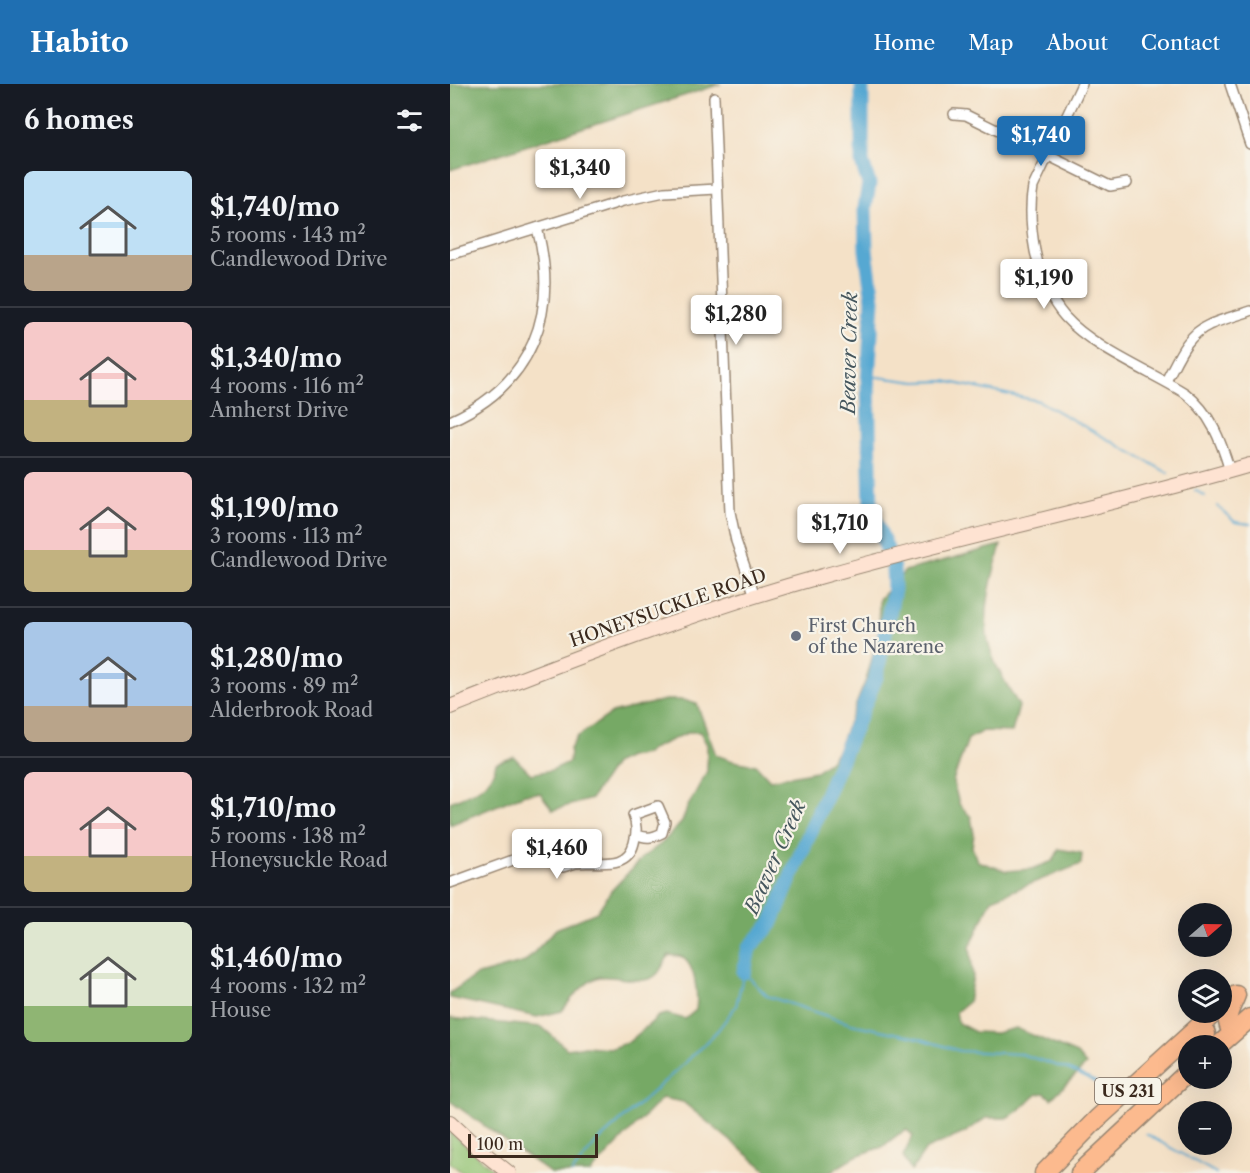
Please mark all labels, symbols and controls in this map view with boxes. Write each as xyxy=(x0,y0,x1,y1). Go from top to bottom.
text: Habito xyxy=(30,25,129,59)
text: Home xyxy=(874,30,935,55)
text: Map xyxy=(968,30,1013,55)
text: About xyxy=(1046,30,1108,55)
text: Contact xyxy=(1141,30,1220,55)
text: 6 homes xyxy=(24,104,134,136)
icon: filters xyxy=(393,104,426,137)
pin: $1,740 xyxy=(992,116,1090,167)
text: $1,740 xyxy=(1011,123,1071,147)
pin: $1,340 xyxy=(531,149,629,200)
text: $1,340 xyxy=(549,156,611,180)
text: $1,740/mo xyxy=(210,191,339,223)
icon: home xyxy=(72,195,144,267)
text: 5 rooms · 143 m² xyxy=(210,223,366,247)
text: Candlewood Drive xyxy=(210,247,388,271)
pin: $1,190 xyxy=(995,259,1093,310)
text: $1,190 xyxy=(1014,266,1074,290)
water label: Beaver Creek xyxy=(836,291,862,416)
pin: $1,280 xyxy=(687,295,785,346)
text: $1,280 xyxy=(705,302,767,326)
text: $1,340/mo xyxy=(210,342,342,374)
icon: home xyxy=(72,346,144,418)
text: 4 rooms · 116 m² xyxy=(210,374,364,398)
text: Amherst Drive xyxy=(210,398,349,422)
text: $1,190/mo xyxy=(210,492,339,524)
icon: home xyxy=(72,496,144,568)
pin: $1,710 xyxy=(791,504,889,555)
text: $1,710 xyxy=(811,511,869,535)
text: 3 rooms · 113 m² xyxy=(210,524,363,548)
text: Candlewood Drive xyxy=(210,548,388,572)
street label: HONEYSUCKLE ROAD xyxy=(567,564,769,652)
place label: First Church of the Nazarene xyxy=(808,615,944,658)
marker: First Church of the Nazarene xyxy=(789,629,803,643)
text: $1,280/mo xyxy=(210,642,343,674)
icon: home xyxy=(72,646,144,718)
text: 3 rooms · 89 m² xyxy=(210,674,358,698)
text: Alderbrook Road xyxy=(210,698,373,722)
text: $1,710/mo xyxy=(210,792,336,824)
icon: home xyxy=(72,796,144,868)
water label: Beaver Creek xyxy=(738,796,811,920)
text: 5 rooms · 138 m² xyxy=(210,824,366,848)
pin: $1,460 xyxy=(508,829,606,880)
text: $1,460 xyxy=(526,836,588,860)
text: Honeysuckle Road xyxy=(210,848,388,872)
north arrow xyxy=(1178,903,1232,957)
map controls xyxy=(1178,903,1232,1155)
text: $1,460/mo xyxy=(210,942,343,974)
icon: home xyxy=(72,946,144,1018)
button: layers xyxy=(1178,969,1232,1023)
text: 4 rooms · 132 m² xyxy=(210,974,366,998)
text: House xyxy=(210,998,271,1022)
button: + xyxy=(1178,1035,1232,1089)
road number: US 231 xyxy=(1095,1078,1161,1104)
button: − xyxy=(1178,1101,1232,1155)
scale bar xyxy=(468,1131,598,1158)
text: 100 m xyxy=(477,1134,523,1154)

